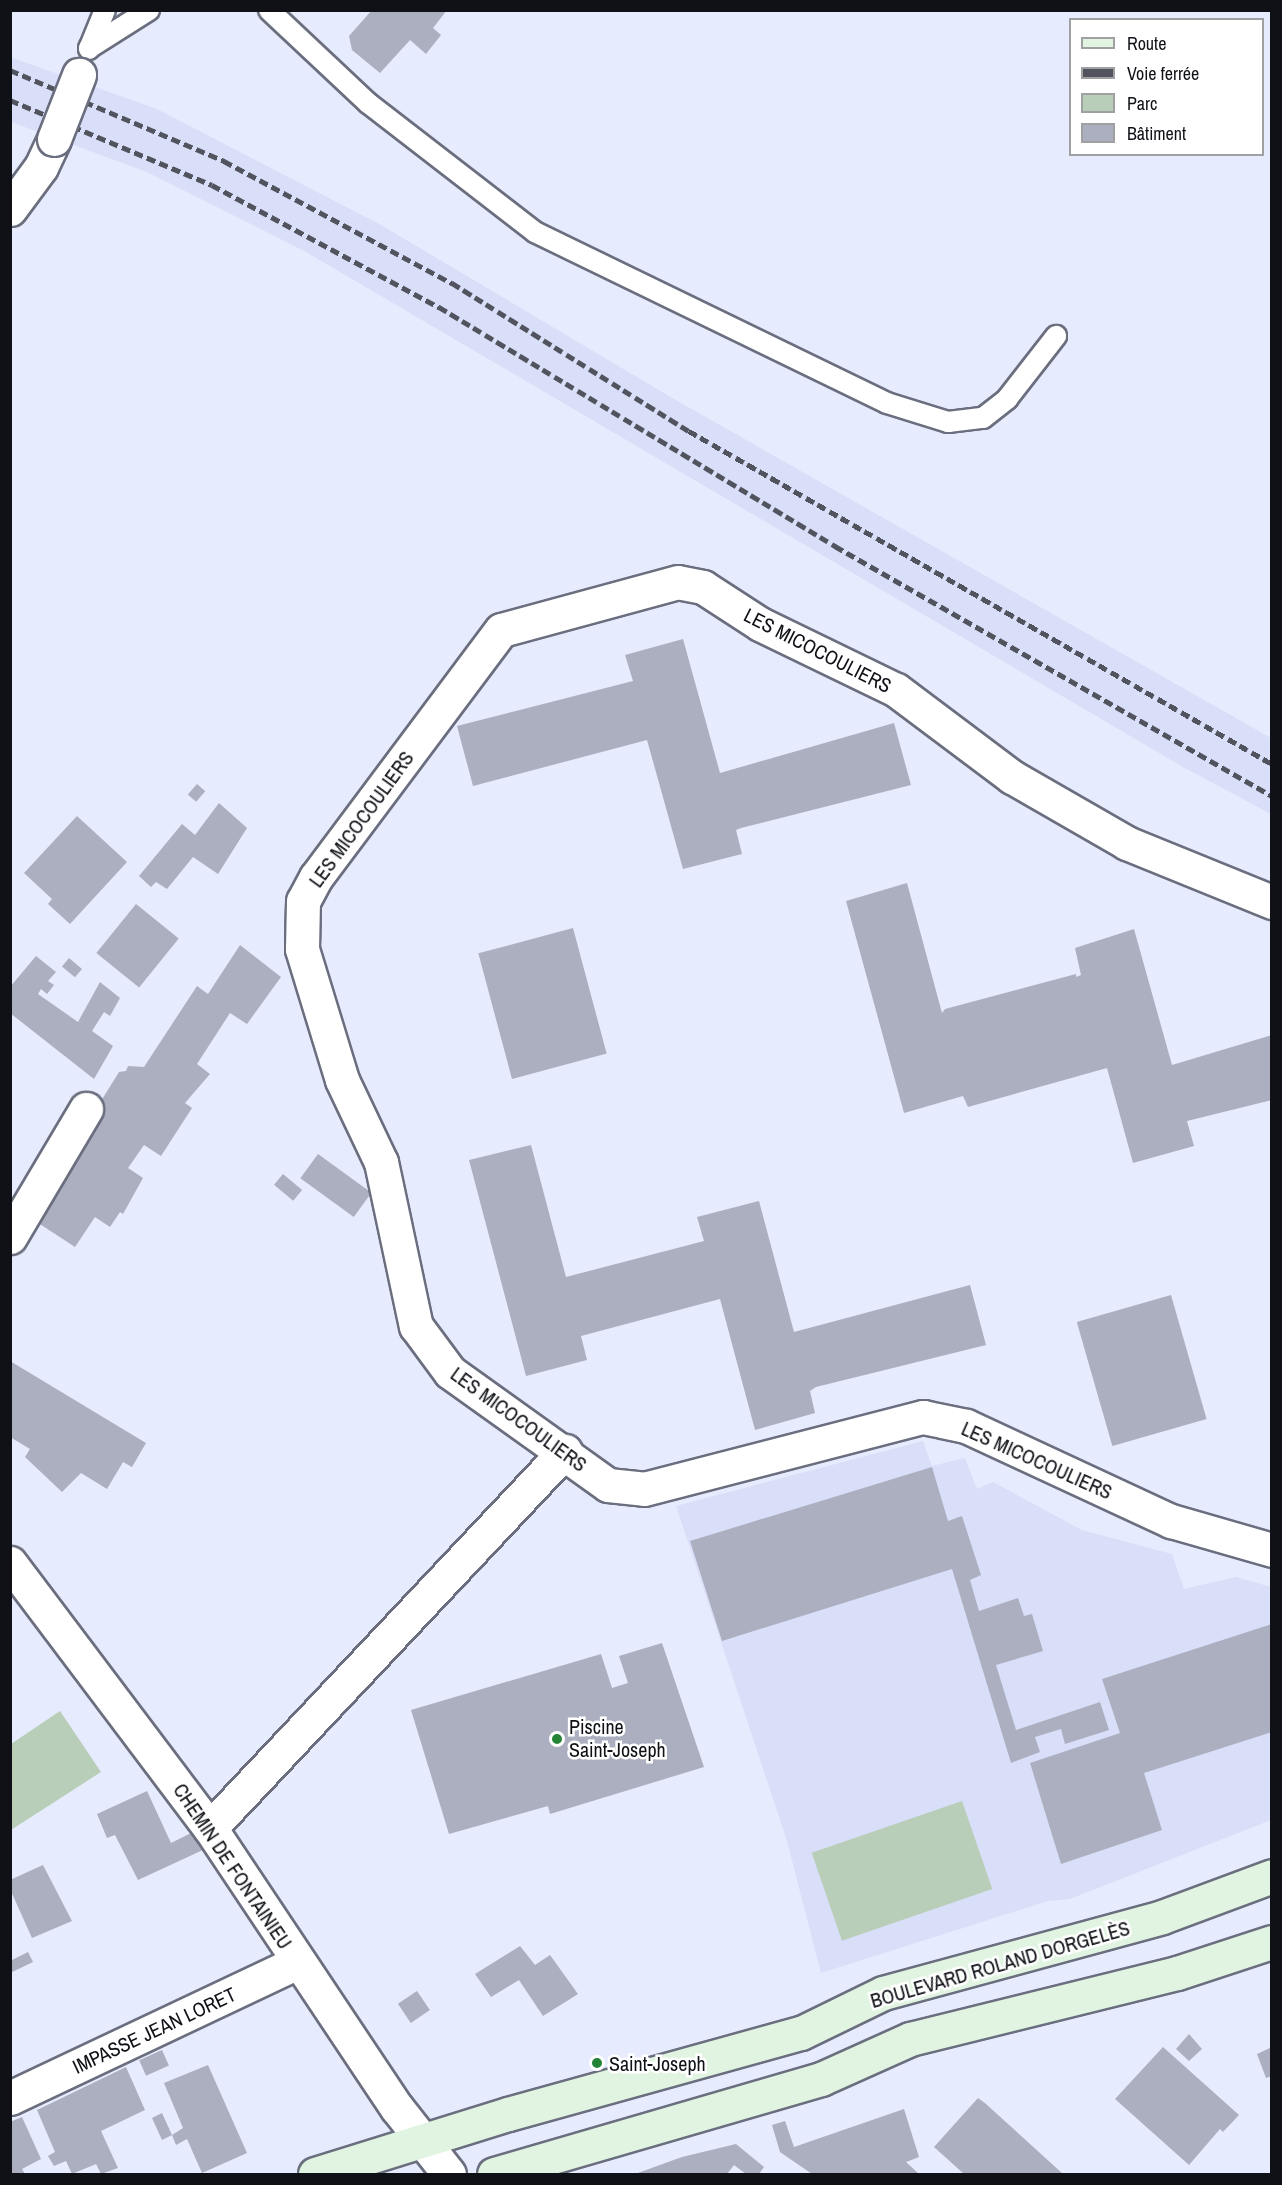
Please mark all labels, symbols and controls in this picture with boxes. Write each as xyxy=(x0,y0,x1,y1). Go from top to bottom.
legend xyxy=(1069,18,1264,156)
text: Route xyxy=(1127,31,1166,56)
text: Voie ferrée xyxy=(1127,61,1199,86)
text: Parc xyxy=(1127,91,1157,116)
text: Bâtiment xyxy=(1127,121,1186,146)
street label: LES MICOCOULIERS xyxy=(740,602,896,698)
street label: LES MICOCOULIERS xyxy=(304,746,418,892)
street label: LES MICOCOULIERS xyxy=(446,1362,592,1476)
street label: LES MICOCOULIERS xyxy=(958,1416,1116,1504)
place label: Piscine Saint-Joseph xyxy=(569,1715,666,1762)
marker: Piscine Saint-Joseph xyxy=(550,1732,564,1746)
street label: CHEMIN DE FONTAINIEU xyxy=(169,1779,297,1953)
street label: BOULEVARD ROLAND DORGELÈS xyxy=(868,1915,1132,2013)
street label: IMPASSE JEAN LORET xyxy=(69,1982,239,2078)
place label: Saint-Joseph xyxy=(609,2051,706,2075)
marker: Saint-Joseph xyxy=(590,2056,604,2070)

